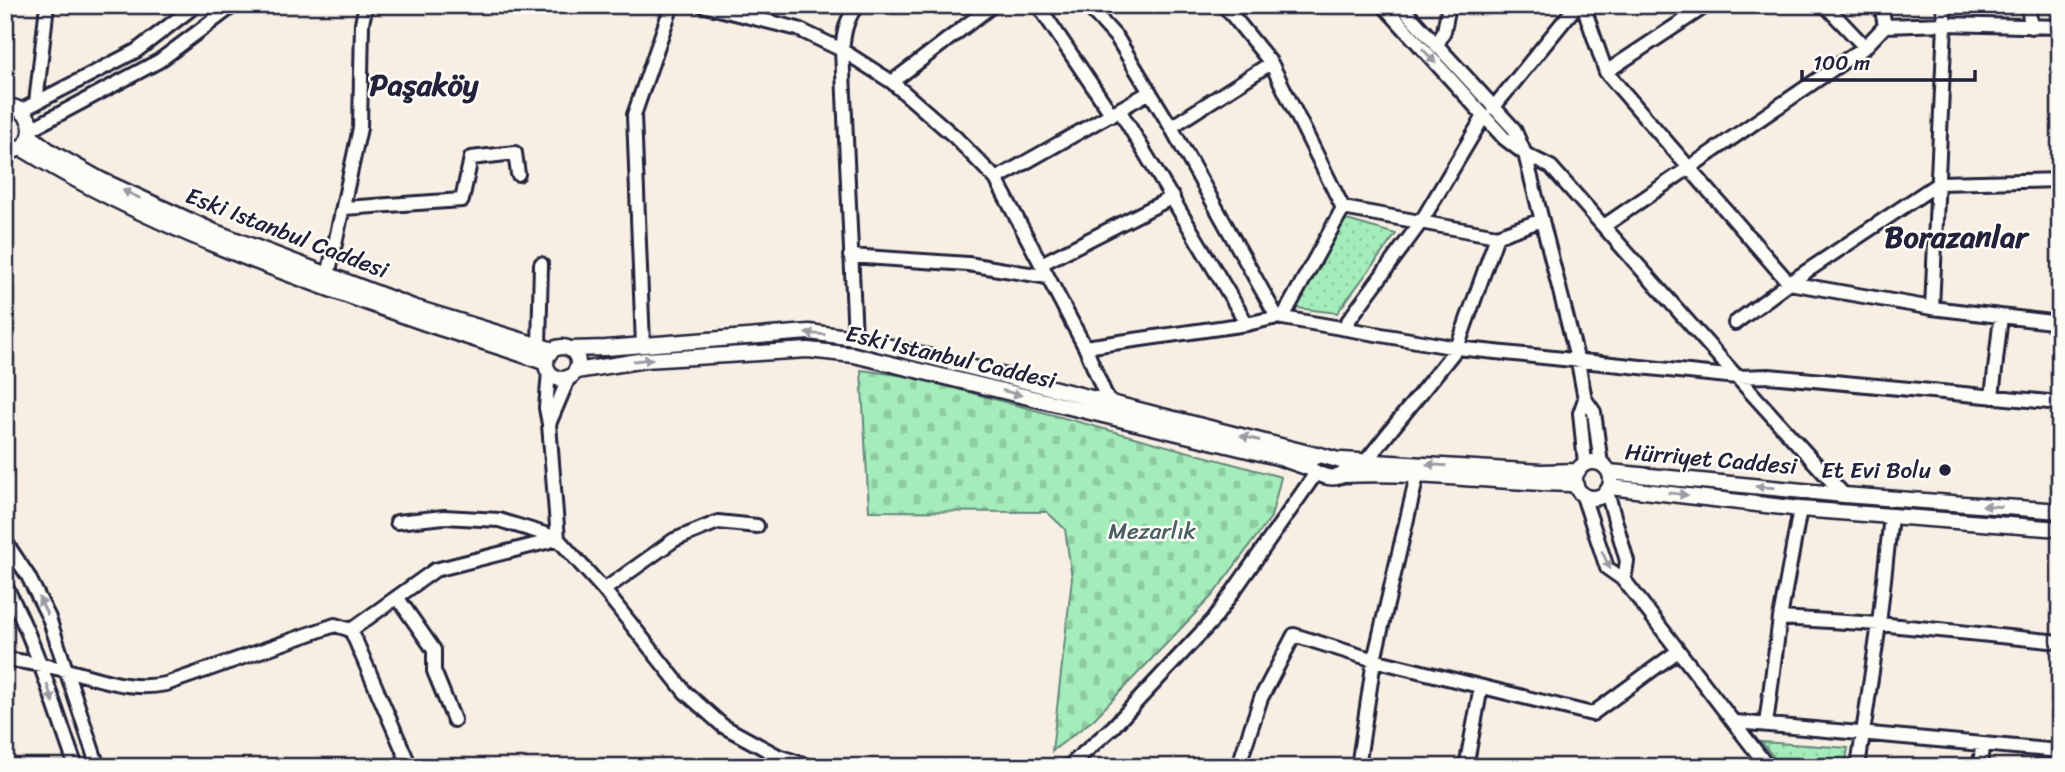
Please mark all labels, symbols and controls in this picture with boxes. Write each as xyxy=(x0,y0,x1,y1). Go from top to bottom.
scale bar xyxy=(1802,38,1976,82)
text: 100 m xyxy=(1813,44,1870,82)
one-way arrow xyxy=(1421,47,1437,65)
district label: Paşaköy xyxy=(370,58,480,112)
street label: Eski Istanbul Caddesi xyxy=(180,175,395,291)
one-way arrow xyxy=(121,188,141,200)
district label: Borazanlar xyxy=(1884,210,2030,264)
street label: Eski Istanbul Caddesi xyxy=(842,313,1061,401)
one-way arrow xyxy=(804,328,826,339)
one-way arrow xyxy=(632,355,654,366)
one-way arrow xyxy=(1001,388,1023,399)
street label: Hürriyet Caddesi xyxy=(1623,431,1799,487)
one-way arrow xyxy=(1239,432,1261,443)
place label: Et Evi Bolu xyxy=(1821,450,1931,491)
one-way arrow xyxy=(1425,459,1447,470)
marker: Et Evi Bolu xyxy=(1937,462,1953,478)
one-way arrow xyxy=(1754,481,1776,492)
one-way arrow xyxy=(1667,489,1689,500)
one-way arrow xyxy=(1980,500,2002,511)
park label: Mezarlık xyxy=(1108,511,1197,552)
one-way arrow xyxy=(1600,549,1612,570)
one-way arrow xyxy=(37,596,49,616)
one-way arrow xyxy=(45,683,56,704)

